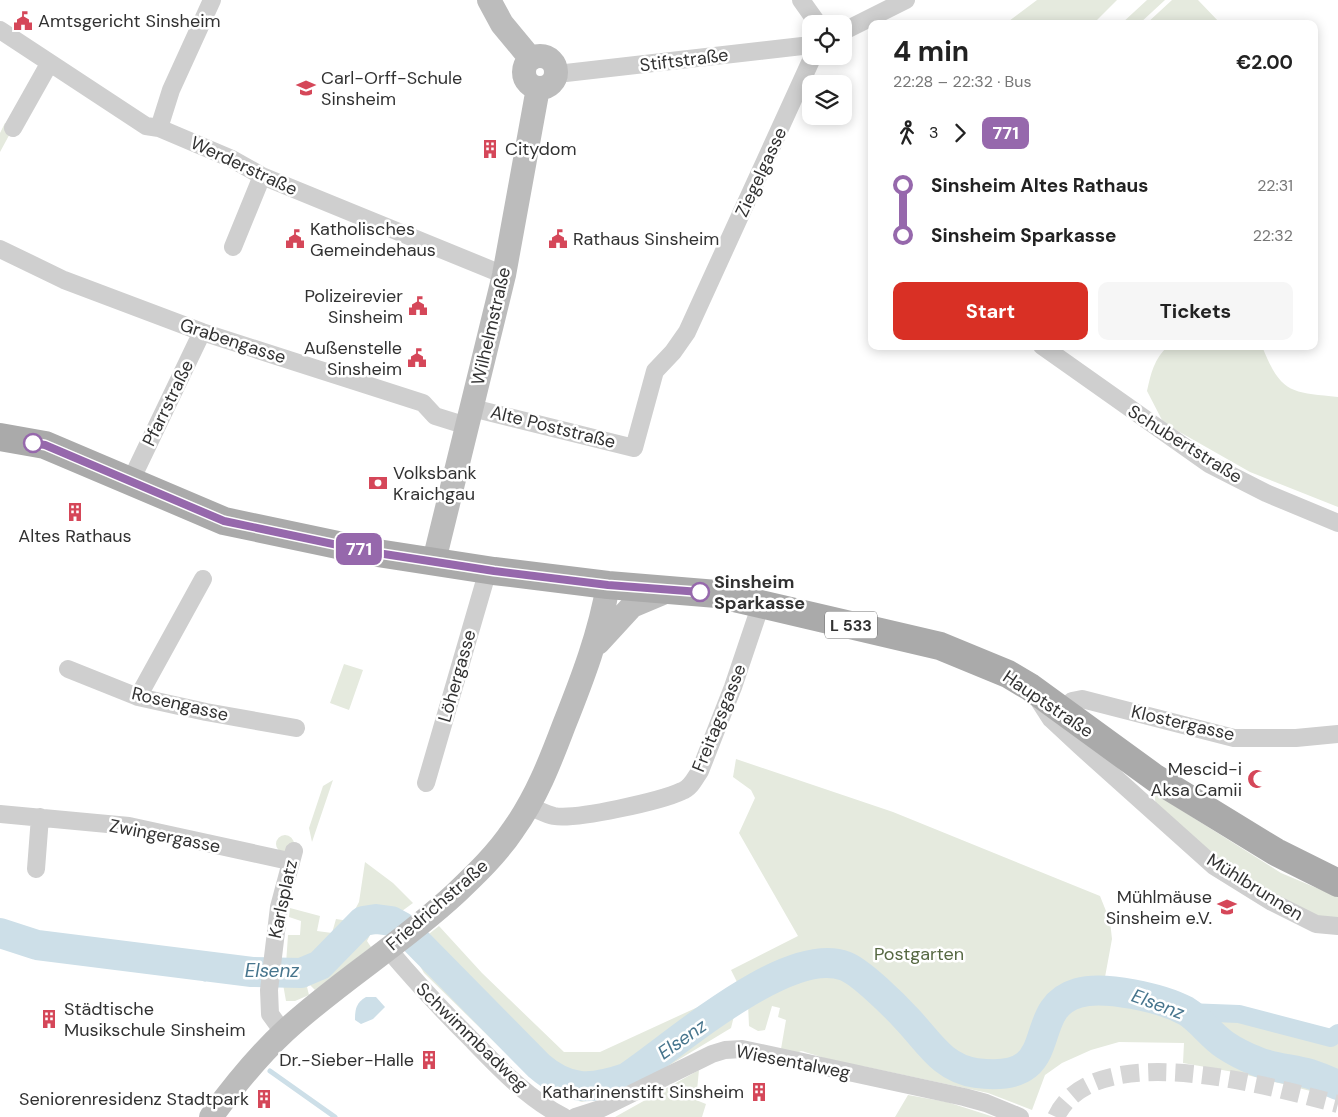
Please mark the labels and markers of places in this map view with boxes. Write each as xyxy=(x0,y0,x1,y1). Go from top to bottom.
place label: Amtsgericht Sinsheim xyxy=(38,9,221,33)
public building icon: Amtsgericht Sinsheim xyxy=(12,10,34,32)
place label: Carl-Orff-Schule Sinsheim xyxy=(321,66,462,111)
school or university icon: Carl-Orff-Schule Sinsheim xyxy=(295,77,317,99)
place label: Citydom xyxy=(505,137,576,161)
building icon: Citydom xyxy=(479,138,501,160)
place label: Katholisches Gemeindehaus xyxy=(310,217,436,262)
place label: Rathaus Sinsheim xyxy=(573,227,719,251)
public building icon: Katholisches Gemeindehaus xyxy=(284,228,306,250)
public building icon: Rathaus Sinsheim xyxy=(547,228,569,250)
place label: Polizeirevier Sinsheim xyxy=(304,284,403,329)
public building icon: Polizeirevier Sinsheim xyxy=(407,295,429,317)
place label: Außenstelle Sinsheim xyxy=(304,336,402,381)
public building icon: Außenstelle Sinsheim xyxy=(406,347,428,369)
unlabelled marker xyxy=(23,433,43,453)
place label: Volksbank Kraichgau xyxy=(393,461,477,506)
bank icon: Volksbank Kraichgau xyxy=(367,472,389,494)
building icon: Altes Rathaus xyxy=(64,501,86,523)
place label: Altes Rathaus xyxy=(18,524,132,548)
place label: Sinsheim Sparkasse xyxy=(714,570,805,615)
marker: Sinsheim Sparkasse xyxy=(690,582,710,602)
place label: Mescid-i Aksa Camii xyxy=(1151,757,1242,802)
mosque icon: Mescid-i Aksa Camii xyxy=(1246,768,1268,790)
place label: Mühlmäuse Sinsheim e.V. xyxy=(1106,885,1212,930)
school or university icon: Mühlmäuse Sinsheim e.V. xyxy=(1216,896,1238,918)
place label: Städtische Musikschule Sinsheim xyxy=(64,997,245,1042)
building icon: Städtische Musikschule Sinsheim xyxy=(38,1008,60,1030)
place label: Dr.-Sieber-Halle xyxy=(279,1048,414,1072)
building icon: Dr.-Sieber-Halle xyxy=(418,1049,440,1071)
place label: Katharinenstift Sinsheim xyxy=(542,1080,744,1104)
building icon: Katharinenstift Sinsheim xyxy=(748,1081,770,1103)
place label: Seniorenresidenz Stadtpark xyxy=(19,1087,249,1111)
building icon: Seniorenresidenz Stadtpark xyxy=(253,1088,275,1110)

